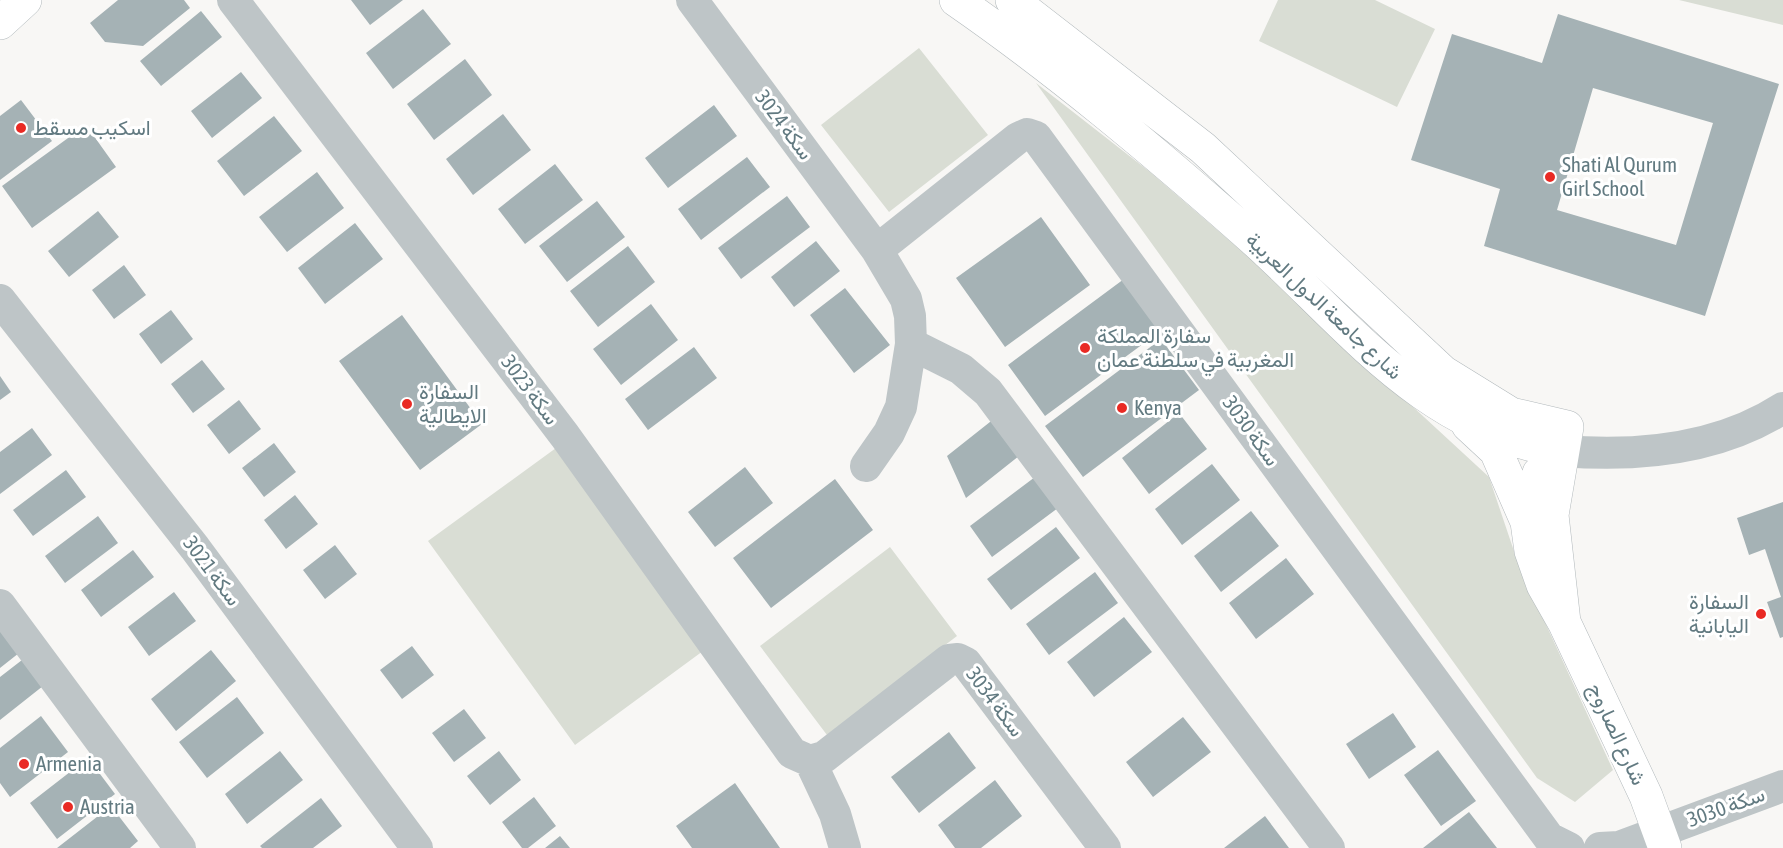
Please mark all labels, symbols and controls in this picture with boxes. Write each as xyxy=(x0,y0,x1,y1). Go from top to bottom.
street label: سكة 3024 xyxy=(751,85,819,164)
place label: اسكيب مسقط xyxy=(33,115,151,140)
marker: اسكيب مسقط xyxy=(14,121,28,135)
place label: Shati Al Qurum Girl School xyxy=(1562,152,1677,200)
marker: Shati Al Qurum Girl School xyxy=(1543,170,1557,184)
street label: شارع جامعة الدول العربية xyxy=(1240,227,1408,386)
place label: سفارة المملكة المغربية في سلطنة عمان xyxy=(1097,323,1294,377)
marker: سفارة المملكة المغربية في سلطنة عمان xyxy=(1078,341,1092,355)
street label: سكة 3023 xyxy=(497,350,565,429)
place label: السفارة الايطالية xyxy=(419,379,487,428)
street label: سكة 3030 xyxy=(1218,391,1285,470)
place label: Kenya xyxy=(1134,395,1182,419)
marker: السفارة الايطالية xyxy=(400,397,414,411)
marker: Kenya xyxy=(1115,401,1129,415)
street label: سكة 3021 xyxy=(179,531,247,610)
place label: السفارة اليابانية xyxy=(1689,589,1749,638)
marker: السفارة اليابانية xyxy=(1754,607,1768,621)
street label: سكة 3034 xyxy=(962,662,1030,741)
street label: شارع الصاروج xyxy=(1581,679,1652,790)
place label: Armenia xyxy=(36,751,102,775)
marker: Armenia xyxy=(17,757,31,771)
street label: سكة 3030 xyxy=(1684,781,1768,831)
place label: Austria xyxy=(80,794,135,818)
marker: Austria xyxy=(61,800,75,814)

